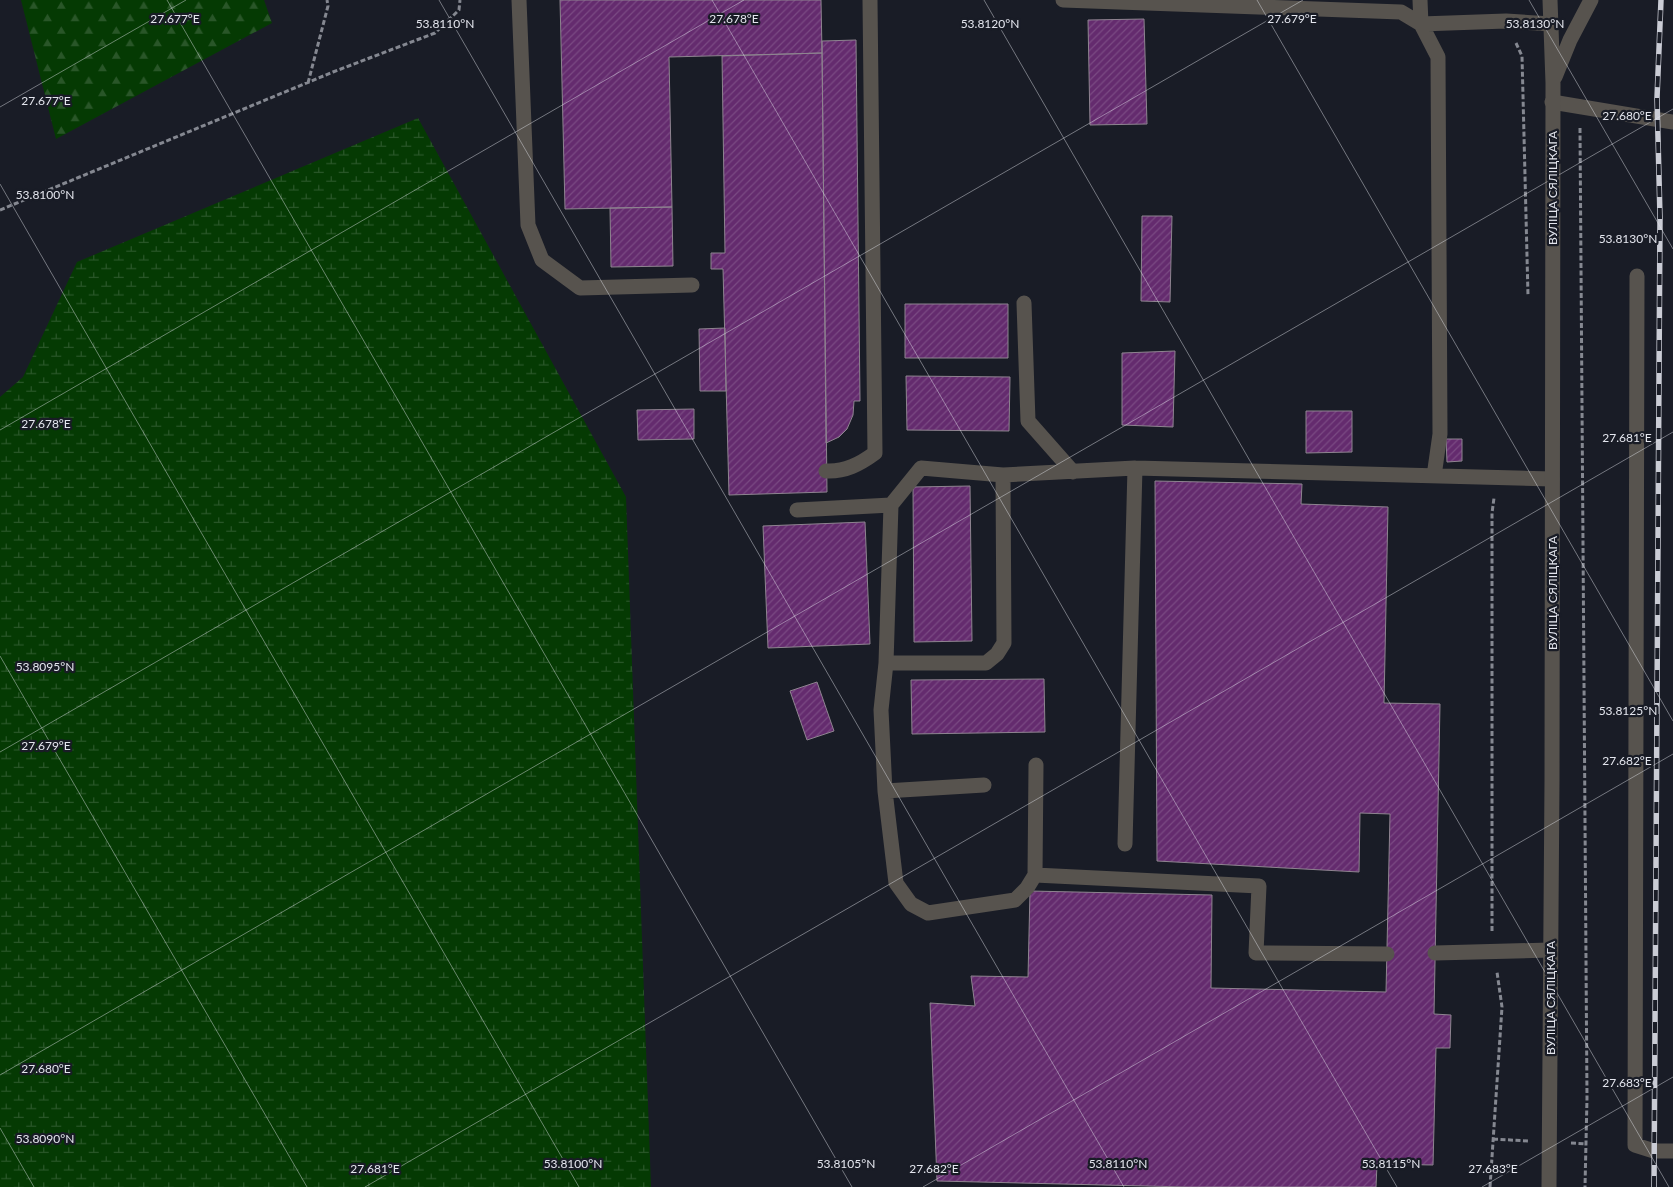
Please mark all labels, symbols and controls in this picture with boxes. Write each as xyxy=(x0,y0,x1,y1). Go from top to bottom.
text: 27.677°E xyxy=(150,11,200,26)
text: 27.678°E xyxy=(709,11,759,26)
text: 27.679°E xyxy=(1267,11,1317,26)
text: 53.8110°N xyxy=(416,16,474,31)
text: 53.8120°N xyxy=(961,16,1019,31)
text: 53.8130°N xyxy=(1506,16,1564,31)
text: 27.677°E xyxy=(21,93,71,108)
text: 27.680°E xyxy=(1602,108,1652,123)
street label: ВУЛІЦА СЯЛІЦКАГА xyxy=(1545,130,1560,245)
text: 53.8100°N xyxy=(16,187,74,202)
text: 53.8130°N xyxy=(1599,231,1657,246)
text: 27.678°E xyxy=(21,416,71,431)
text: 27.681°E xyxy=(1602,430,1652,445)
street label: ВУЛІЦА СЯЛІЦКАГА xyxy=(1545,535,1560,650)
text: 53.8095°N xyxy=(16,659,74,674)
text: 53.8125°N xyxy=(1599,703,1657,718)
text: 27.679°E xyxy=(21,738,71,753)
text: 27.682°E xyxy=(1602,753,1652,768)
street label: ВУЛІЦА СЯЛІЦКАГА xyxy=(1543,940,1558,1055)
text: 27.680°E xyxy=(21,1061,71,1076)
text: 27.683°E xyxy=(1602,1075,1652,1090)
text: 53.8090°N xyxy=(16,1131,74,1146)
text: 53.8100°N xyxy=(544,1156,602,1171)
text: 53.8105°N xyxy=(817,1156,875,1171)
text: 53.8110°N xyxy=(1089,1156,1147,1171)
text: 53.8115°N xyxy=(1362,1156,1420,1171)
text: 27.681°E xyxy=(350,1161,400,1176)
text: 27.682°E xyxy=(909,1161,959,1176)
text: 27.683°E xyxy=(1468,1161,1518,1176)

